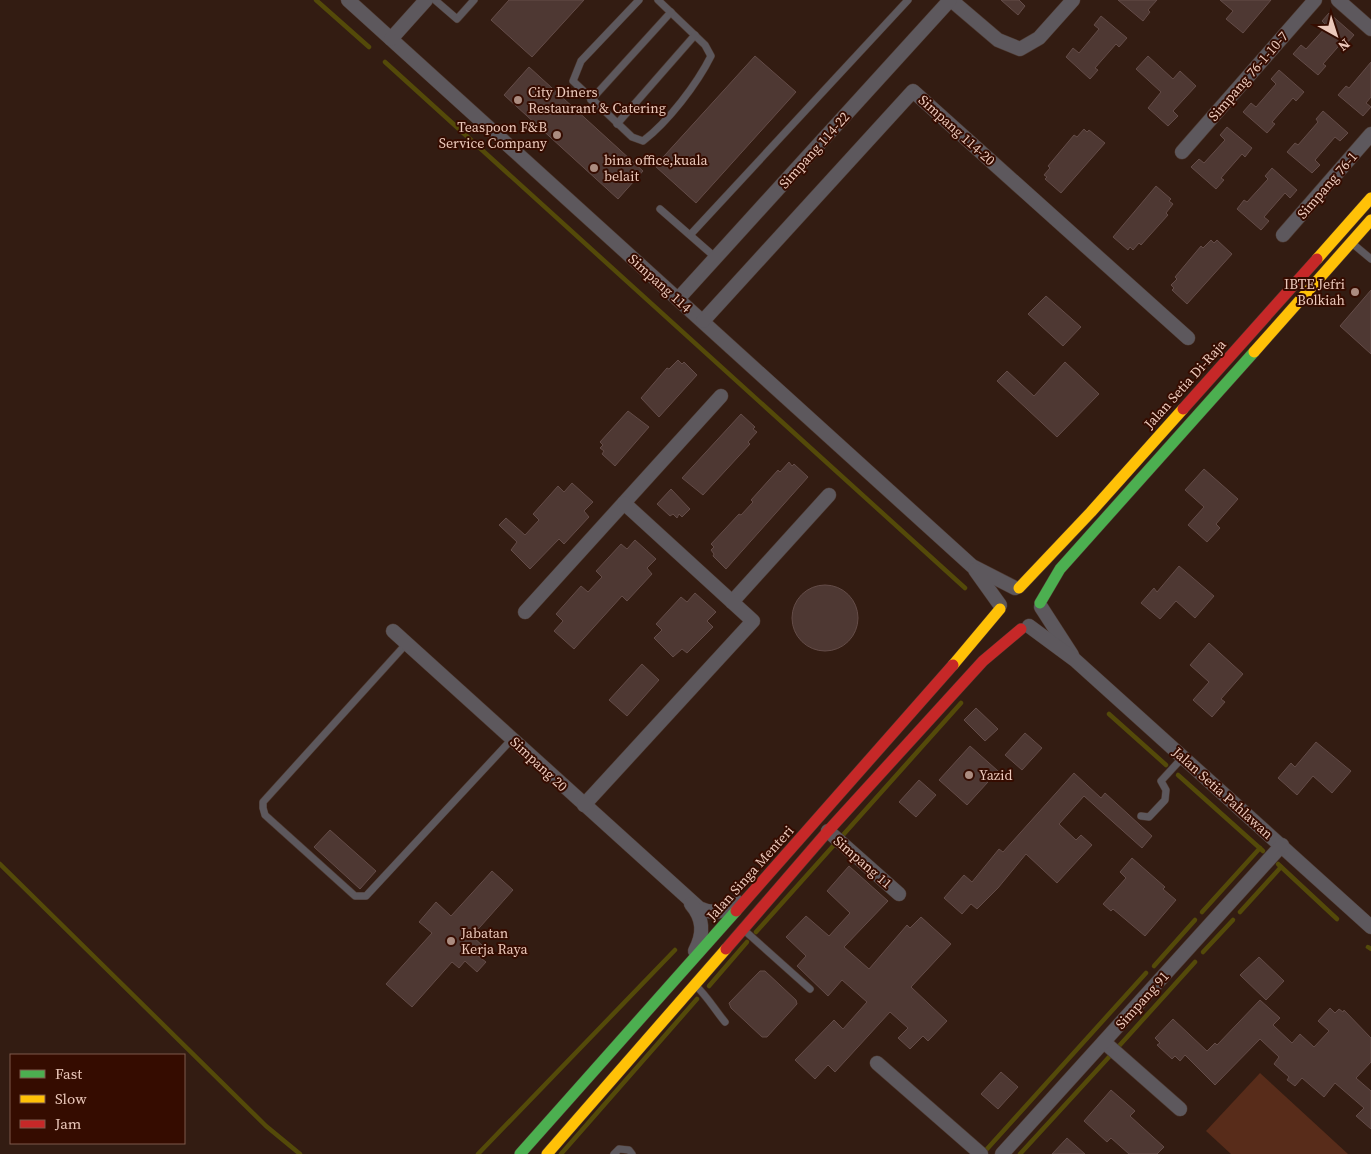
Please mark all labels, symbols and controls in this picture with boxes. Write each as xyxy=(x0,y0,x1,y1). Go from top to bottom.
north arrow xyxy=(1311,10,1361,60)
street label: Simpang 76-1-10-7 xyxy=(1203,27,1293,125)
text: N xyxy=(1334,34,1354,56)
place label: City Diners Restaurant & Catering xyxy=(528,82,666,118)
street label: Simpang 114-20 xyxy=(914,90,1000,170)
marker: City Diners Restaurant & Catering xyxy=(512,94,524,106)
street label: Simpang 114-22 xyxy=(774,107,854,193)
place label: Teaspoon F&B Service Company xyxy=(439,117,548,153)
marker: Teaspoon F&B Service Company xyxy=(551,129,563,141)
street label: Simpang 76-1 xyxy=(1292,147,1362,223)
place label: bina office,kuala belait xyxy=(604,150,708,186)
marker: bina office,kuala belait xyxy=(588,162,600,174)
street label: Simpang 114 xyxy=(624,249,696,317)
place label: IBTE Jefri Bolkiah xyxy=(1284,274,1345,310)
marker: IBTE Jefri Bolkiah xyxy=(1349,286,1361,298)
street label: Jalan Setia Di-Raja xyxy=(1139,334,1231,434)
street label: Simpang 20 xyxy=(506,732,572,796)
street label: Jalan Setia Pahlawan xyxy=(1168,742,1278,844)
place label: Yazid xyxy=(979,765,1012,785)
marker: Yazid xyxy=(963,769,975,781)
street label: Jalan Singa Menteri xyxy=(701,821,798,926)
street label: Simpang 11 xyxy=(829,831,897,893)
place label: Jabatan Kerja Raya xyxy=(460,923,528,959)
marker: Jabatan Kerja Raya xyxy=(445,935,457,947)
street label: Simpang 91 xyxy=(1110,967,1174,1033)
legend xyxy=(10,1054,185,1144)
text: Fast xyxy=(55,1063,82,1084)
text: Slow xyxy=(55,1088,87,1109)
text: Jam xyxy=(54,1113,82,1134)

